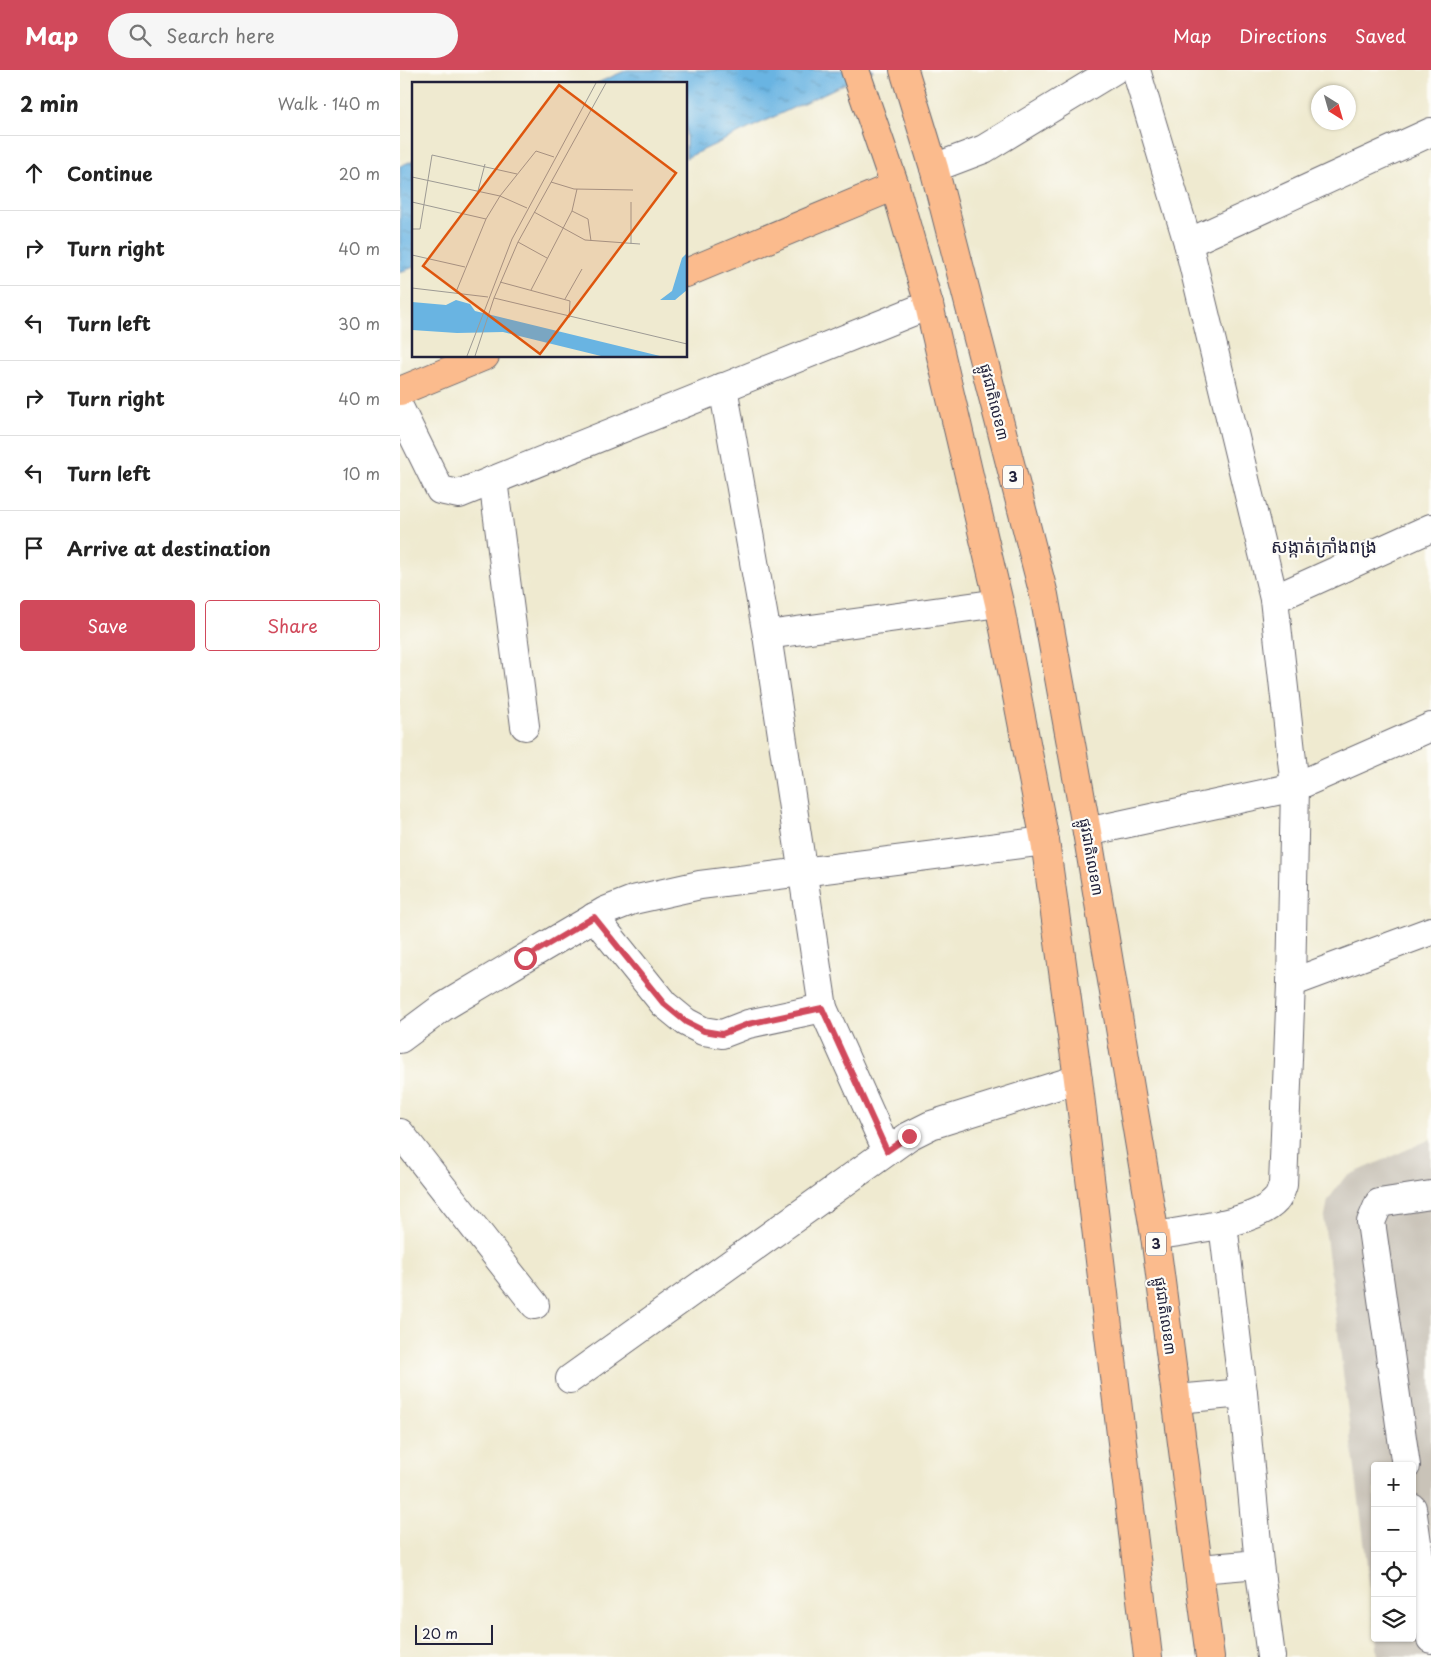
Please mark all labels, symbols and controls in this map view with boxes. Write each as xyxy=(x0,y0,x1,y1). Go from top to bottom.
search box xyxy=(108,13,458,58)
text: Map xyxy=(25,17,78,53)
icon: search xyxy=(126,21,154,49)
text: Search here xyxy=(166,21,275,49)
text: Map xyxy=(1173,22,1211,49)
text: Directions xyxy=(1239,22,1327,49)
text: Saved xyxy=(1355,22,1406,49)
inset map xyxy=(412,82,688,358)
north arrow xyxy=(1311,85,1356,130)
text: 2 min xyxy=(20,87,79,119)
text: Walk · 140 m xyxy=(278,91,380,115)
icon: ahead xyxy=(20,159,48,187)
text: Continue xyxy=(67,159,153,187)
text: 20 m xyxy=(339,161,380,185)
icon: right xyxy=(20,234,48,262)
text: Turn right xyxy=(67,234,165,262)
text: 40 m xyxy=(338,236,380,260)
icon: left xyxy=(20,309,48,337)
text: Turn left xyxy=(67,309,151,337)
text: 30 m xyxy=(338,311,380,335)
street label: ផ្លូវជាតិលេខ៣ xyxy=(971,361,1016,443)
icon: right xyxy=(20,384,48,412)
text: Turn right xyxy=(67,384,165,412)
text: 40 m xyxy=(338,386,380,410)
icon: left xyxy=(20,459,48,487)
text: Turn left xyxy=(67,459,151,487)
text: 10 m xyxy=(343,461,380,485)
road number: 3 xyxy=(1003,466,1023,488)
district label: សង្កាត់ក្រាំងពង្រ xyxy=(1271,532,1377,559)
icon: arrive xyxy=(20,534,48,562)
text: Arrive at destination xyxy=(67,534,271,562)
button: Save xyxy=(20,600,195,651)
button: Share xyxy=(205,600,380,651)
street label: ផ្លូវជាតិលេខ៣ xyxy=(1071,816,1111,898)
route start xyxy=(514,947,537,970)
route end xyxy=(898,1125,921,1148)
road number: 3 xyxy=(1146,1232,1166,1256)
street label: ផ្លូវជាតិលេខ៣ xyxy=(1146,1275,1183,1357)
map controls xyxy=(1371,1462,1416,1642)
button: + xyxy=(1371,1462,1416,1507)
button: − xyxy=(1371,1507,1416,1552)
button: locate xyxy=(1371,1552,1416,1597)
button: layers xyxy=(1371,1597,1416,1642)
scale bar xyxy=(415,1622,492,1645)
text: 20 m xyxy=(422,1623,458,1644)

